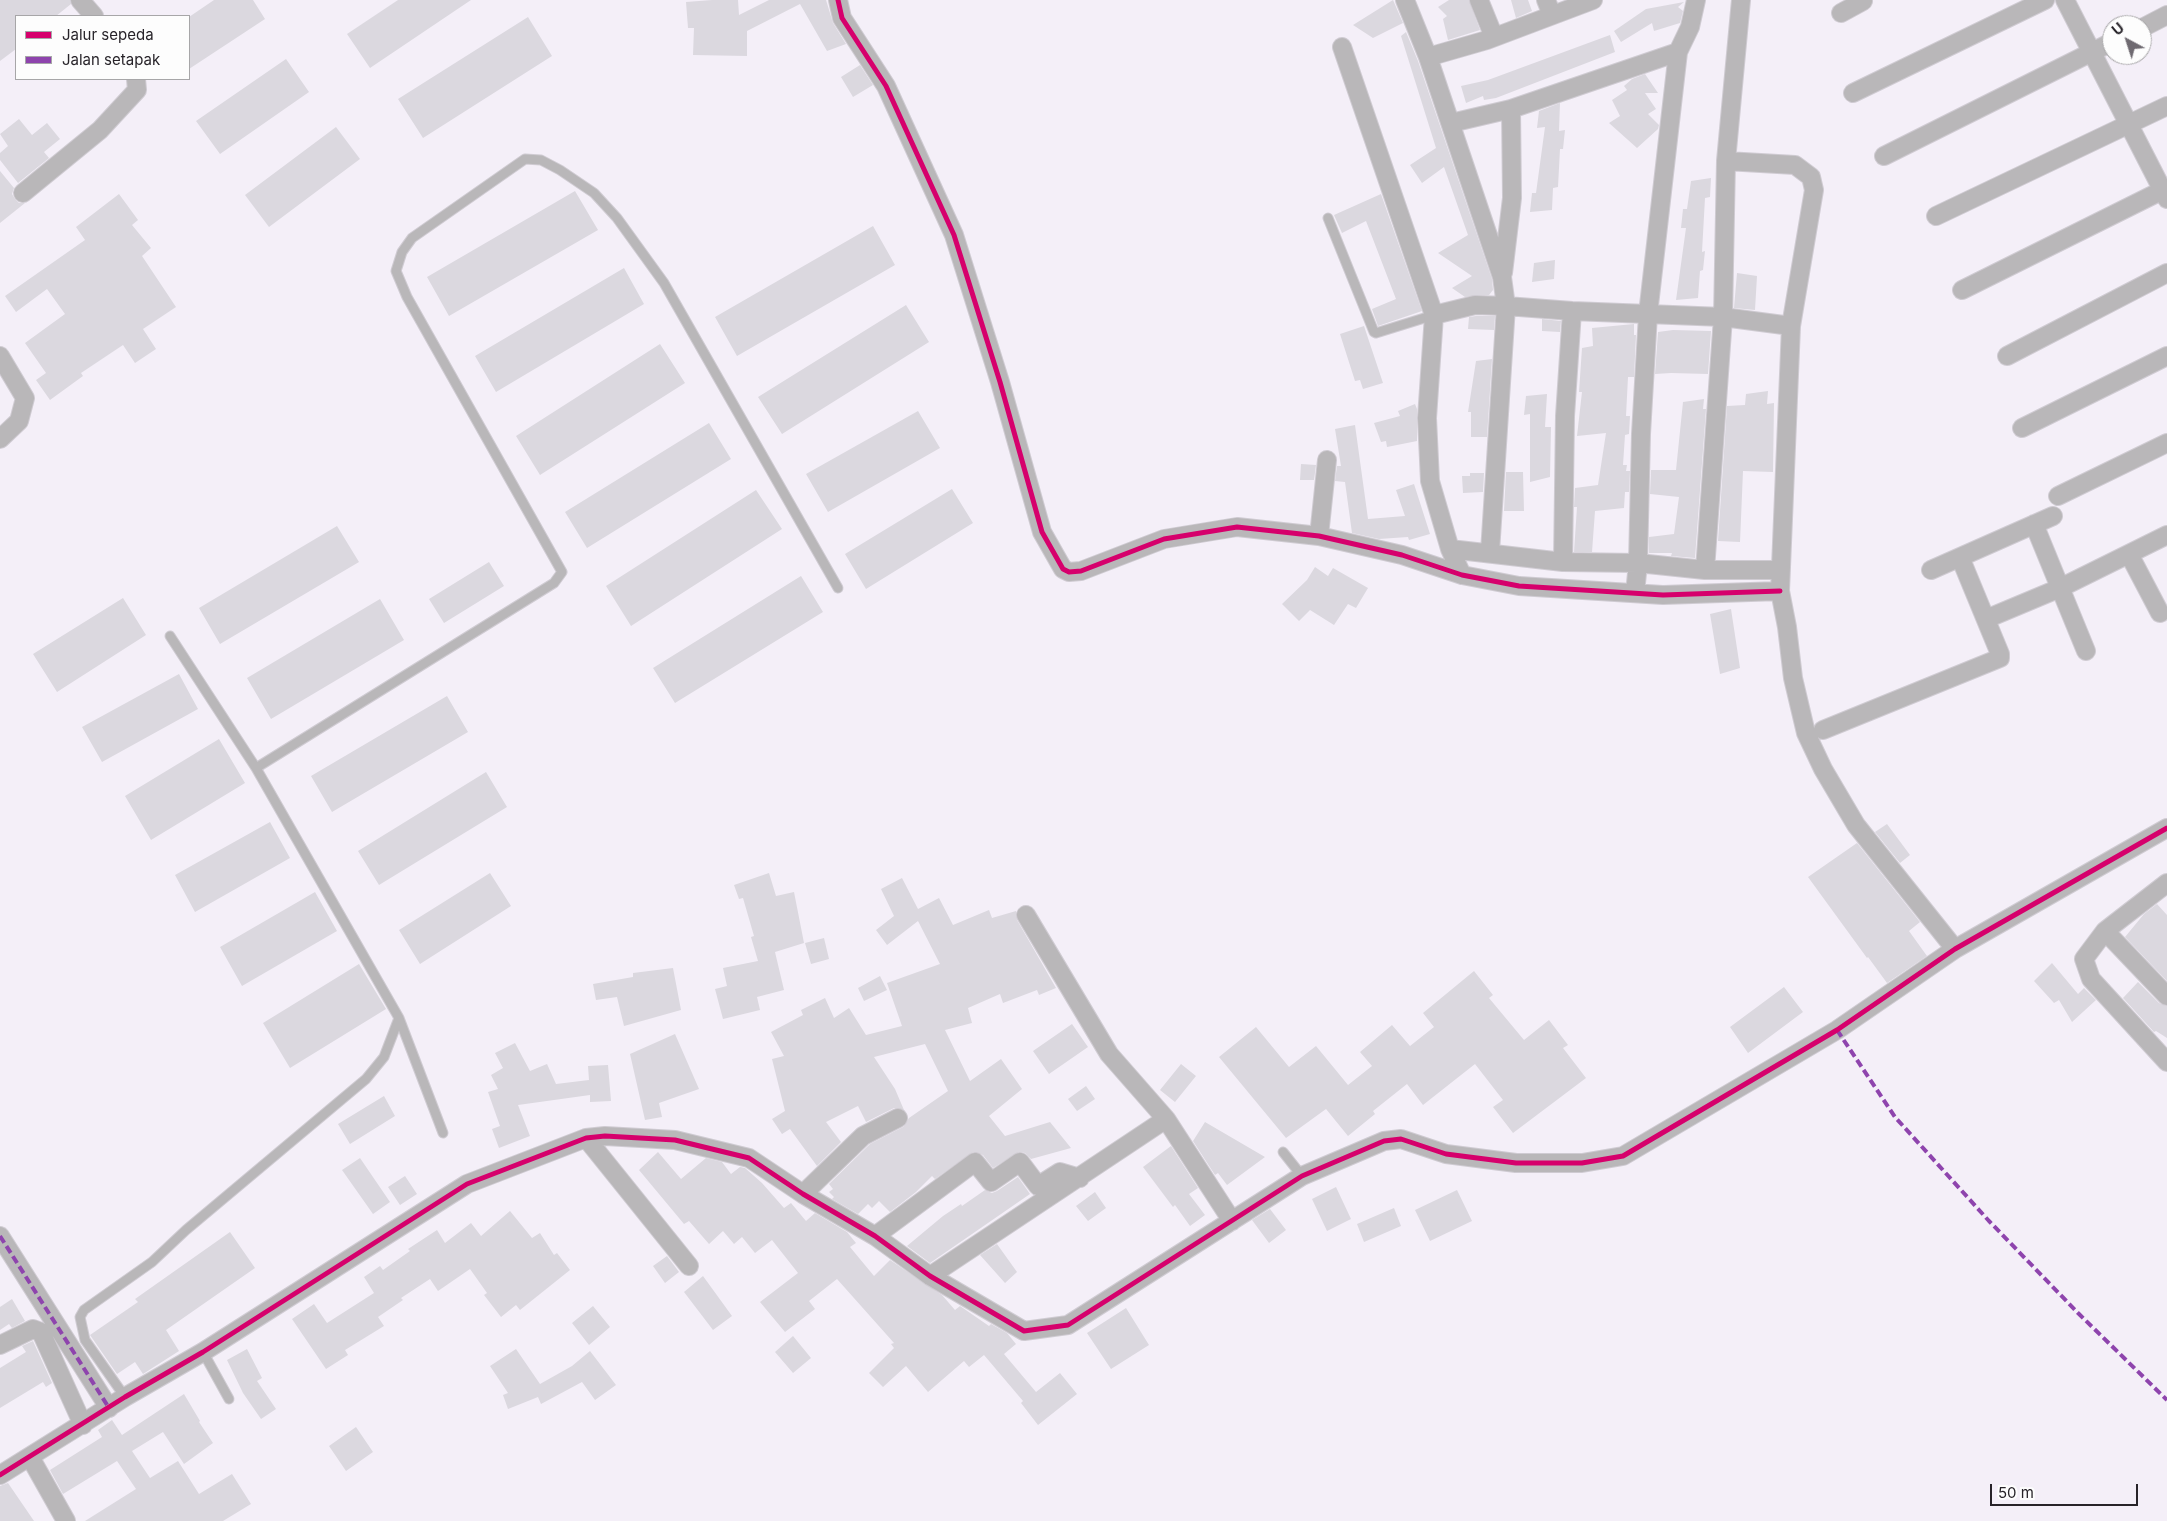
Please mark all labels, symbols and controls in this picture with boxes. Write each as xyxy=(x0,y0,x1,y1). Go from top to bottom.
legend xyxy=(15,15,190,80)
north arrow xyxy=(2102,15,2152,65)
text: U xyxy=(2108,19,2127,39)
text: Jalur sepeda xyxy=(62,25,154,44)
text: Jalan setapak xyxy=(62,50,160,69)
scale bar xyxy=(1992,1474,2140,1506)
text: 50 m xyxy=(1998,1483,2034,1502)

